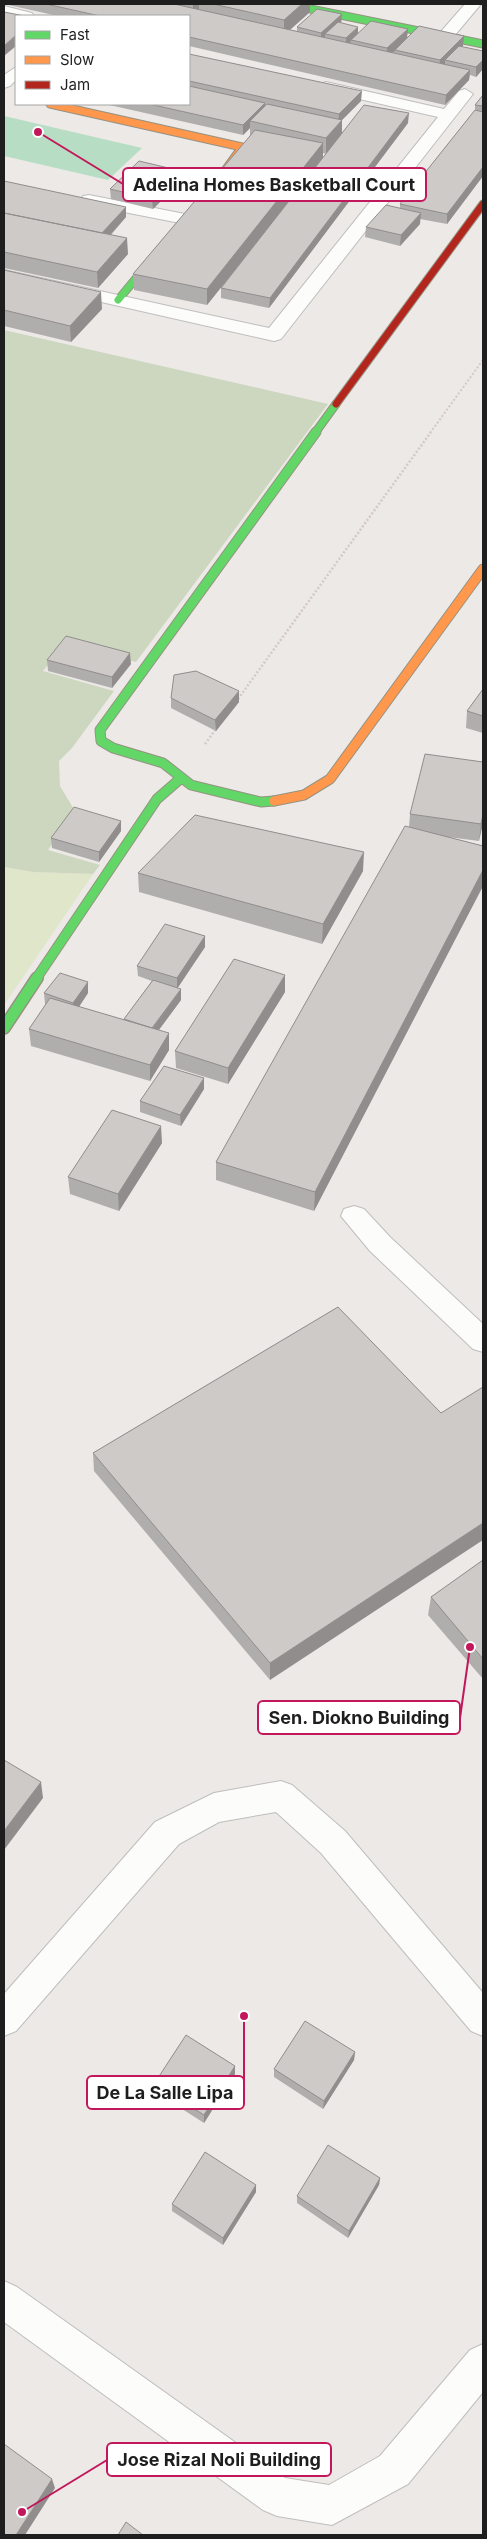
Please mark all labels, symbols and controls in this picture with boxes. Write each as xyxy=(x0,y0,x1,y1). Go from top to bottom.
legend xyxy=(15,15,190,105)
text: Fast xyxy=(60,25,90,44)
text: Slow xyxy=(60,50,94,69)
text: Jam xyxy=(60,75,90,94)
callout: Adelina Homes Basketball Court xyxy=(123,168,426,201)
text: Adelina Homes Basketball Court xyxy=(133,174,416,195)
callout: Sen. Diokno Building xyxy=(258,1701,460,1734)
text: Sen. Diokno Building xyxy=(269,1707,449,1728)
callout: De La Salle Lipa xyxy=(87,2076,244,2109)
text: De La Salle Lipa xyxy=(97,2082,233,2103)
callout: Jose Rizal Noli Building xyxy=(107,2443,331,2476)
text: Jose Rizal Noli Building xyxy=(117,2449,321,2470)

